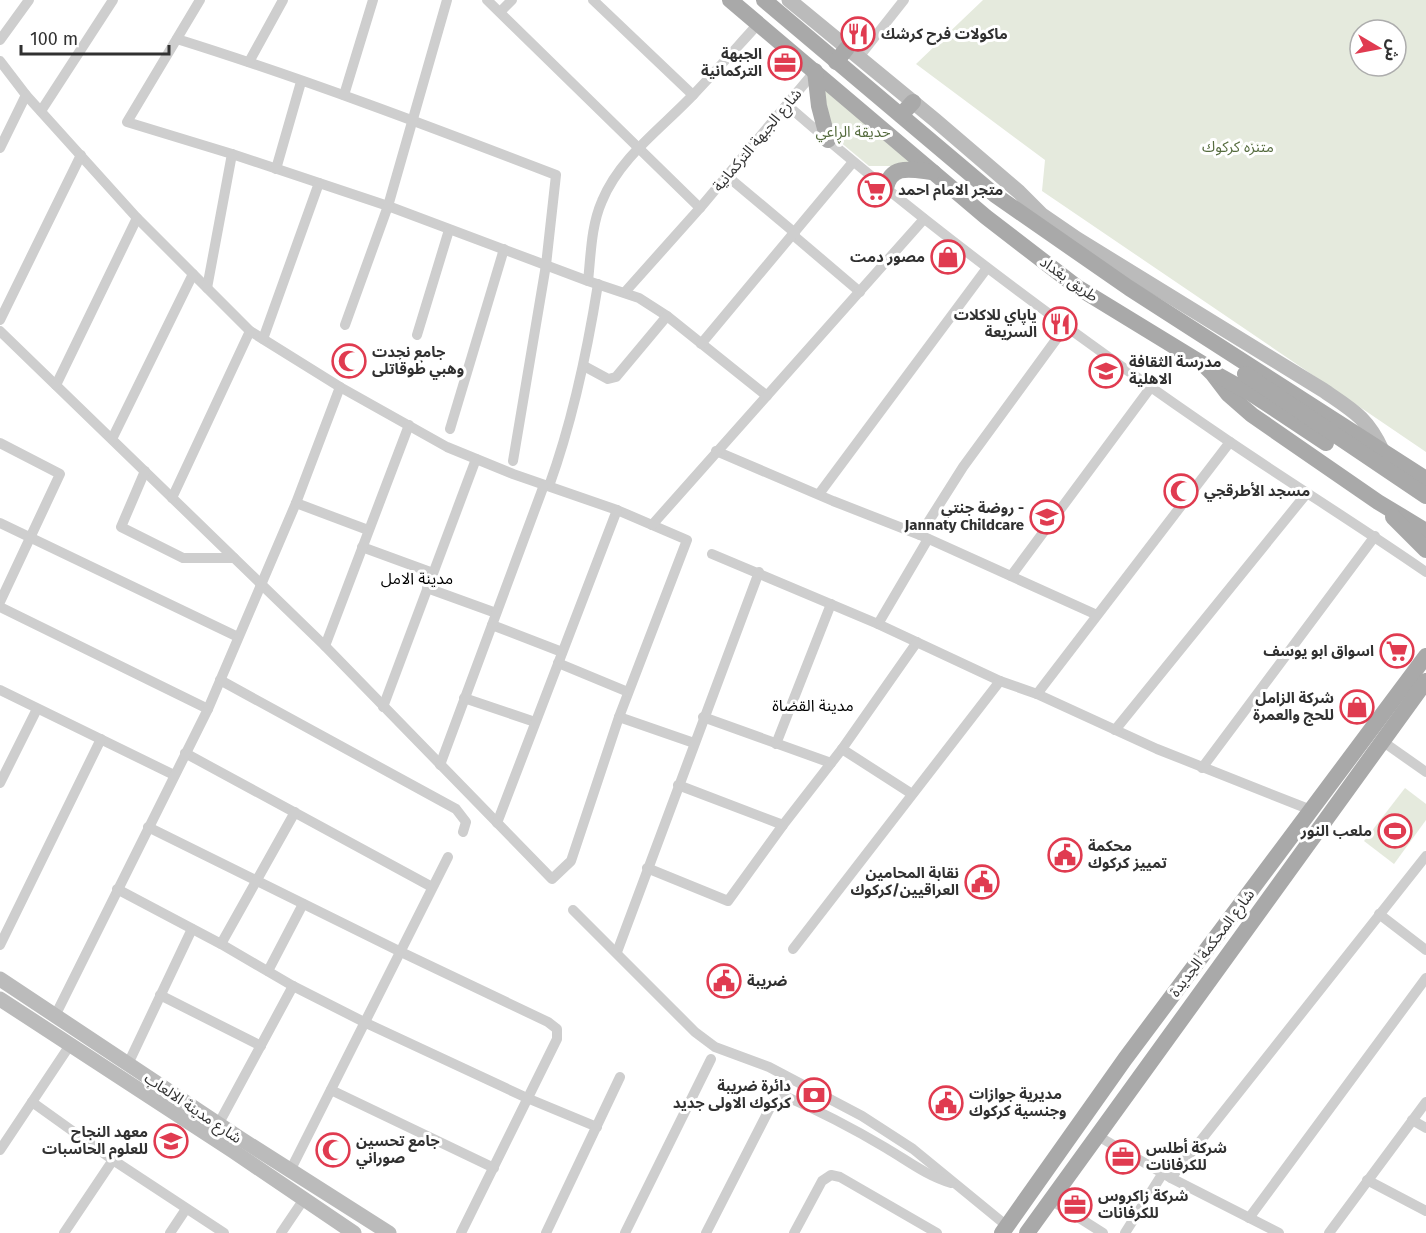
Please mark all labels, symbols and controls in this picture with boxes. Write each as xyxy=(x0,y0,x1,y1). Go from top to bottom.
restaurant icon: ماكولات فرح كرشك xyxy=(840,16,876,52)
scale bar xyxy=(21,18,170,56)
north arrow xyxy=(1348,18,1408,78)
place label: ماكولات فرح كرشك xyxy=(881,25,1008,45)
text: 100 m xyxy=(30,28,78,50)
text: ش xyxy=(1381,38,1404,63)
place label: الجبهة التركمانية xyxy=(701,45,762,80)
office icon: الجبهة التركمانية xyxy=(767,45,803,81)
street label: شارع الجبهة التركمانية xyxy=(709,85,808,197)
park label: حدیقة الڕاعي xyxy=(815,123,891,144)
park label: متنزه كركوك xyxy=(1202,138,1274,156)
supermarket icon: متجر الامام احمد xyxy=(857,172,893,208)
place label: متجر الامام احمد xyxy=(898,181,1003,201)
shop icon: مصور دمت xyxy=(930,239,966,275)
place label: مصور دمت xyxy=(850,248,925,266)
street label: طريق بغداد xyxy=(1036,252,1102,306)
place label: پاپاي للاكلات السريعة xyxy=(954,306,1037,341)
restaurant icon: پاپاي للاكلات السريعة xyxy=(1042,306,1078,342)
mosque icon: جامع نجدت وهبي طوقاتلى xyxy=(331,343,367,379)
place label: جامع نجدت وهبي طوقاتلى xyxy=(372,343,464,380)
school or university icon: مدرسة الثقافة الاهلية xyxy=(1088,353,1124,389)
place label: مدرسة الثقافة الاهلية xyxy=(1129,353,1221,388)
mosque icon: مسجد الأطرقجي xyxy=(1163,473,1199,509)
place label: مسجد الأطرقجي xyxy=(1204,482,1310,502)
place label: روضة جنتي - Jannaty Childcare xyxy=(904,499,1024,534)
school or university icon: روضة جنتي - Jannaty Childcare xyxy=(1029,499,1065,535)
district label: مدينة الامل xyxy=(381,569,453,588)
supermarket icon: اسواق ابو يوسف xyxy=(1379,633,1415,669)
place label: اسواق ابو يوسف xyxy=(1263,642,1374,660)
place label: شركة الزامل للحج والعمرة xyxy=(1253,689,1334,726)
shop icon: شركة الزامل للحج والعمرة xyxy=(1339,689,1375,725)
district label: مدينة القضاة xyxy=(772,696,854,715)
sports icon: ملعب النور xyxy=(1377,813,1413,849)
place label: ملعب النور xyxy=(1300,822,1372,840)
public building icon: محكمة تمييز كركوك xyxy=(1047,837,1083,873)
place label: محكمة تمييز كركوك xyxy=(1088,837,1168,872)
place label: نقابة المحامين العراقيين/كركوك xyxy=(850,864,959,899)
public building icon: نقابة المحامين العراقيين/كركوك xyxy=(964,864,1000,900)
street label: شارع المحكمة الجديدة xyxy=(1166,885,1261,1002)
public building icon: ضريبة xyxy=(706,963,742,999)
place label: ضريبة xyxy=(747,972,788,990)
street label: شارع مدينة الالعاب xyxy=(139,1069,245,1150)
place label: دائرة ضريبة كركوك الاولی جدید xyxy=(673,1077,791,1112)
bank icon: دائرة ضريبة كركوك الاولی جدید xyxy=(796,1077,832,1113)
public building icon: مديرية جوازات وجنسية كركوك xyxy=(928,1085,964,1121)
place label: مديرية جوازات وجنسية كركوك xyxy=(969,1085,1067,1120)
place label: معهد النجاح للعلوم الحاسبات xyxy=(42,1123,148,1160)
school or university icon: معهد النجاح للعلوم الحاسبات xyxy=(153,1123,189,1159)
mosque icon: جامع تحسين صوراني xyxy=(315,1132,351,1168)
place label: جامع تحسين صوراني xyxy=(356,1132,440,1169)
place label: شركة أطلس للكرفانات xyxy=(1146,1138,1227,1174)
office icon: شركة أطلس للكرفانات xyxy=(1105,1139,1141,1175)
office icon: شركة زاكروس للكرفانات xyxy=(1057,1187,1093,1223)
place label: شركة زاكروس للكرفانات xyxy=(1098,1187,1189,1222)

